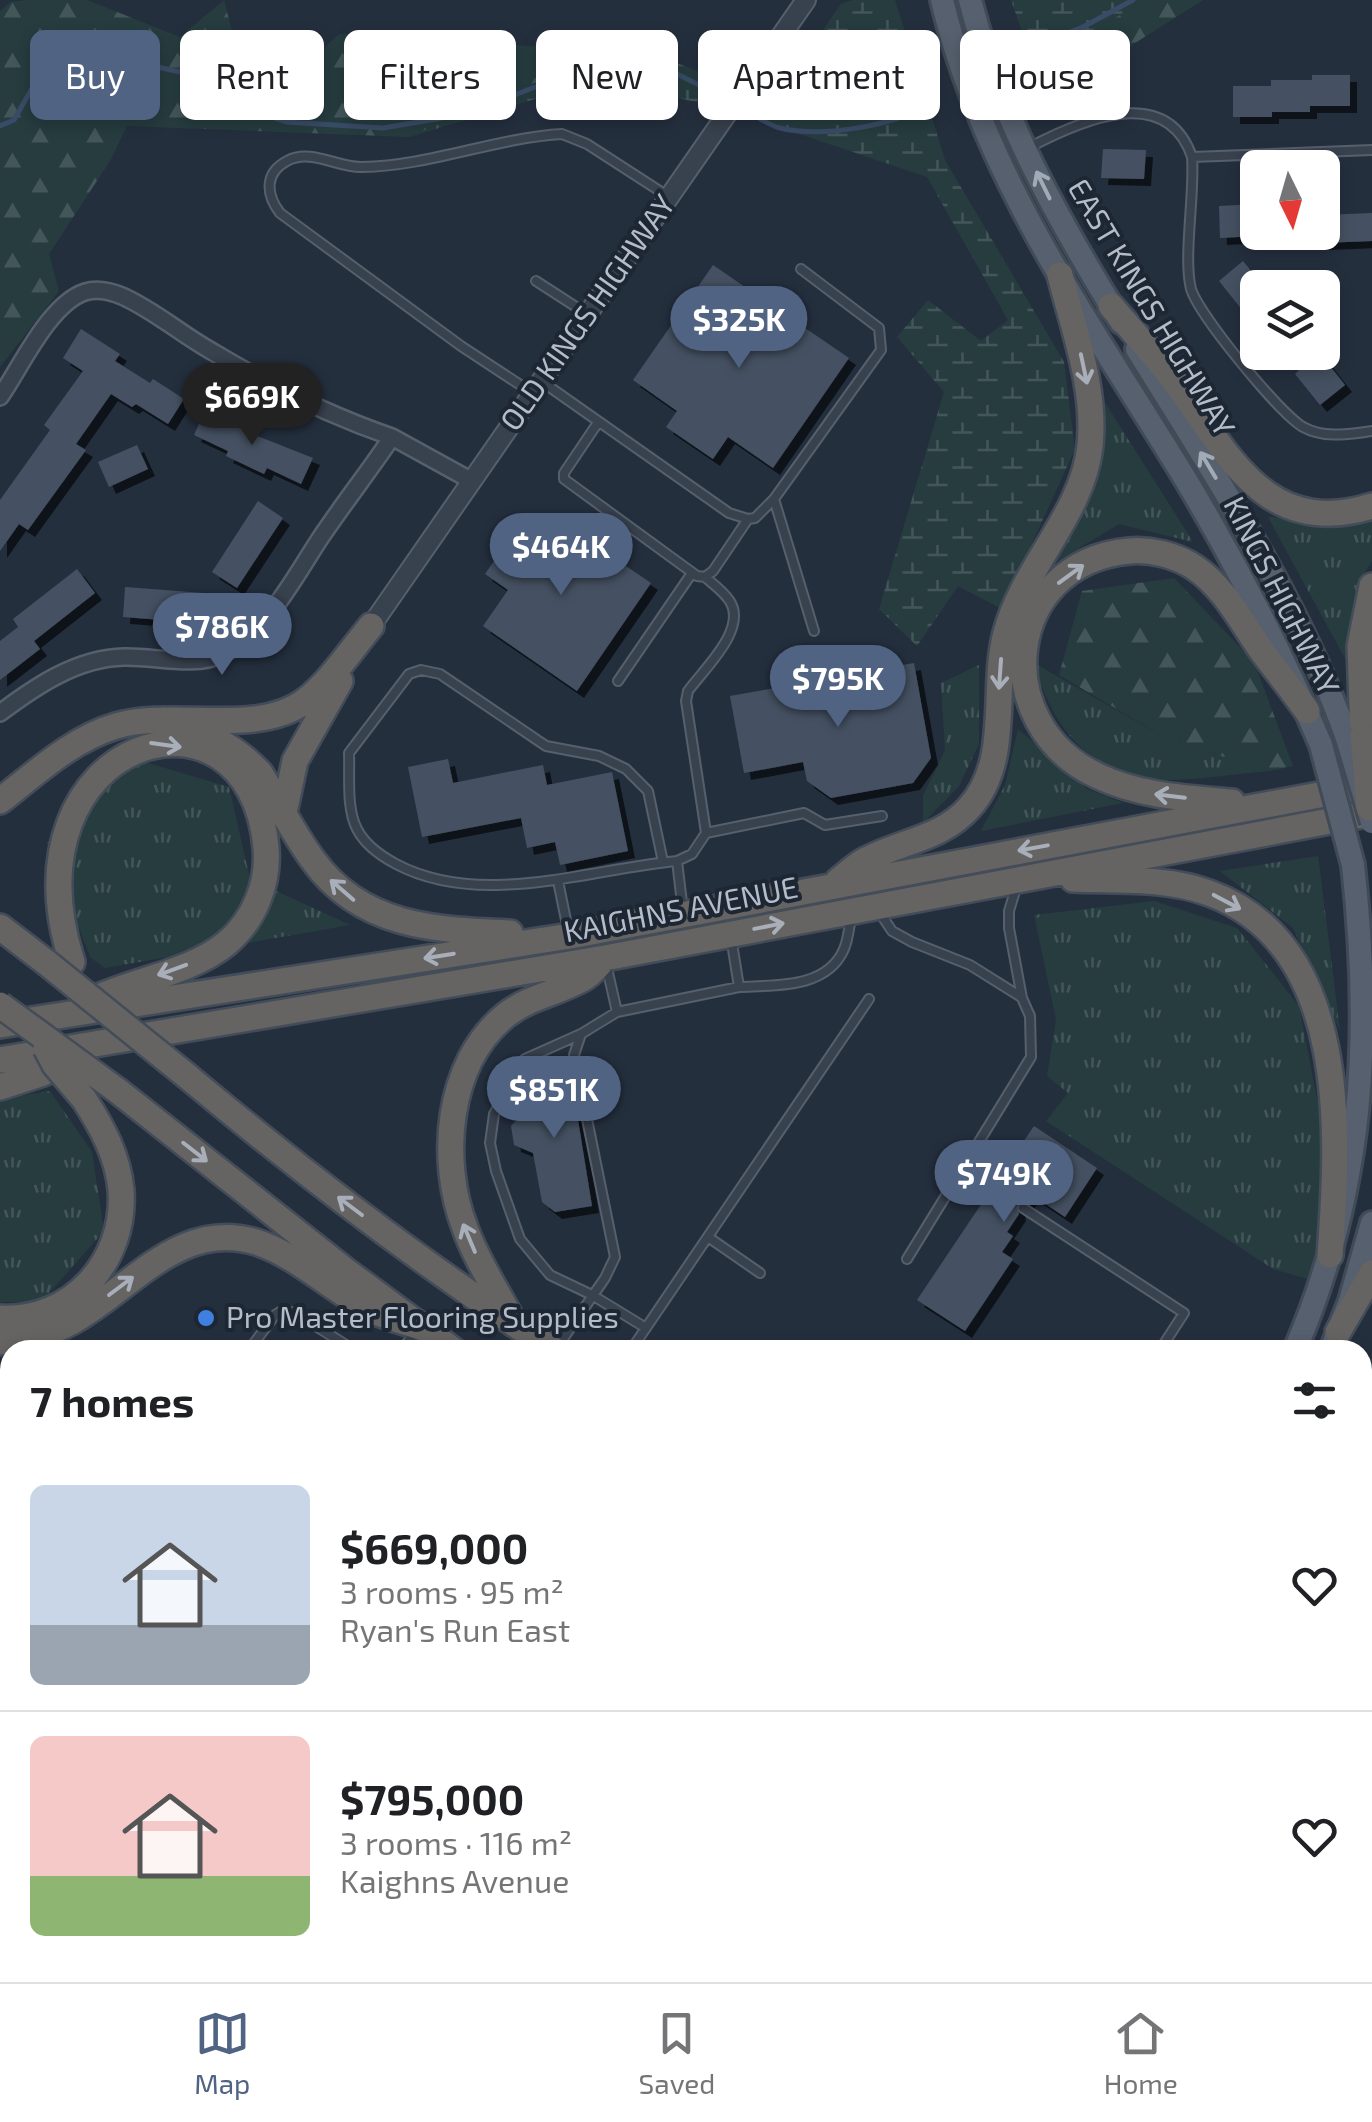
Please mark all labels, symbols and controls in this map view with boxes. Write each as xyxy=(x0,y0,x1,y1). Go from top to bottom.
chip: Buy xyxy=(30,30,160,120)
chip: Rent xyxy=(180,30,324,120)
chip: Filters xyxy=(344,30,516,120)
chip: New xyxy=(536,30,678,120)
chip: Apartment xyxy=(698,30,940,120)
chip: House xyxy=(960,30,1130,120)
north arrow xyxy=(1240,150,1340,250)
map controls xyxy=(1240,150,1340,370)
one-way arrow xyxy=(1033,170,1052,200)
street label: EAST KINGS HIGHWAY xyxy=(1062,172,1244,442)
street label: OLD KINGS HIGHWAY xyxy=(491,187,681,437)
button: layers xyxy=(1240,270,1340,370)
pin: $325K xyxy=(669,286,809,371)
text: $325K xyxy=(692,299,786,337)
one-way arrow xyxy=(1075,353,1094,385)
pin: $669K xyxy=(182,363,322,448)
text: $669K xyxy=(204,376,300,414)
one-way arrow xyxy=(1198,451,1218,479)
street label: KINGS HIGHWAY xyxy=(1217,490,1348,700)
pin: $464K xyxy=(491,513,631,598)
text: $464K xyxy=(512,526,610,564)
one-way arrow xyxy=(1057,563,1084,584)
pin: $786K xyxy=(152,593,292,678)
text: $786K xyxy=(175,606,269,644)
pin: $795K xyxy=(768,645,908,730)
text: $795K xyxy=(792,658,884,696)
one-way arrow xyxy=(990,658,1009,690)
one-way arrow xyxy=(150,736,182,754)
one-way arrow xyxy=(1154,786,1186,804)
one-way arrow xyxy=(1017,839,1050,858)
street label: KAIGHNS AVENUE xyxy=(561,868,801,948)
one-way arrow xyxy=(330,879,355,902)
one-way arrow xyxy=(1211,893,1241,912)
one-way arrow xyxy=(752,916,784,935)
one-way arrow xyxy=(423,947,455,965)
one-way arrow xyxy=(157,962,188,980)
pin: $851K xyxy=(484,1056,624,1141)
text: $851K xyxy=(509,1069,599,1107)
pin: $749K xyxy=(934,1140,1074,1225)
one-way arrow xyxy=(181,1141,207,1163)
text: $749K xyxy=(956,1153,1052,1191)
one-way arrow xyxy=(337,1195,364,1216)
one-way arrow xyxy=(459,1223,477,1254)
one-way arrow xyxy=(107,1276,134,1297)
place label: Pro Master Flooring Supplies xyxy=(226,1298,619,1334)
marker: Pro Master Flooring Supplies xyxy=(195,1307,217,1329)
icon: filters xyxy=(1287,1373,1342,1428)
text: 7 homes xyxy=(30,1375,194,1425)
text: $669,000 xyxy=(340,1522,528,1572)
icon: home xyxy=(110,1525,230,1645)
icon: heart xyxy=(1287,1558,1342,1613)
text: 3 rooms · 95 m² xyxy=(340,1572,564,1610)
text: Ryan's Run East xyxy=(340,1610,570,1648)
text: $795,000 xyxy=(340,1773,524,1823)
icon: home xyxy=(110,1776,230,1896)
icon: heart xyxy=(1287,1809,1342,1864)
text: 3 rooms · 116 m² xyxy=(340,1823,572,1861)
text: Kaighns Avenue xyxy=(340,1861,569,1899)
tab: Map xyxy=(194,2006,250,2100)
tab: Saved xyxy=(639,2006,715,2100)
tab: Home xyxy=(1104,2006,1178,2100)

